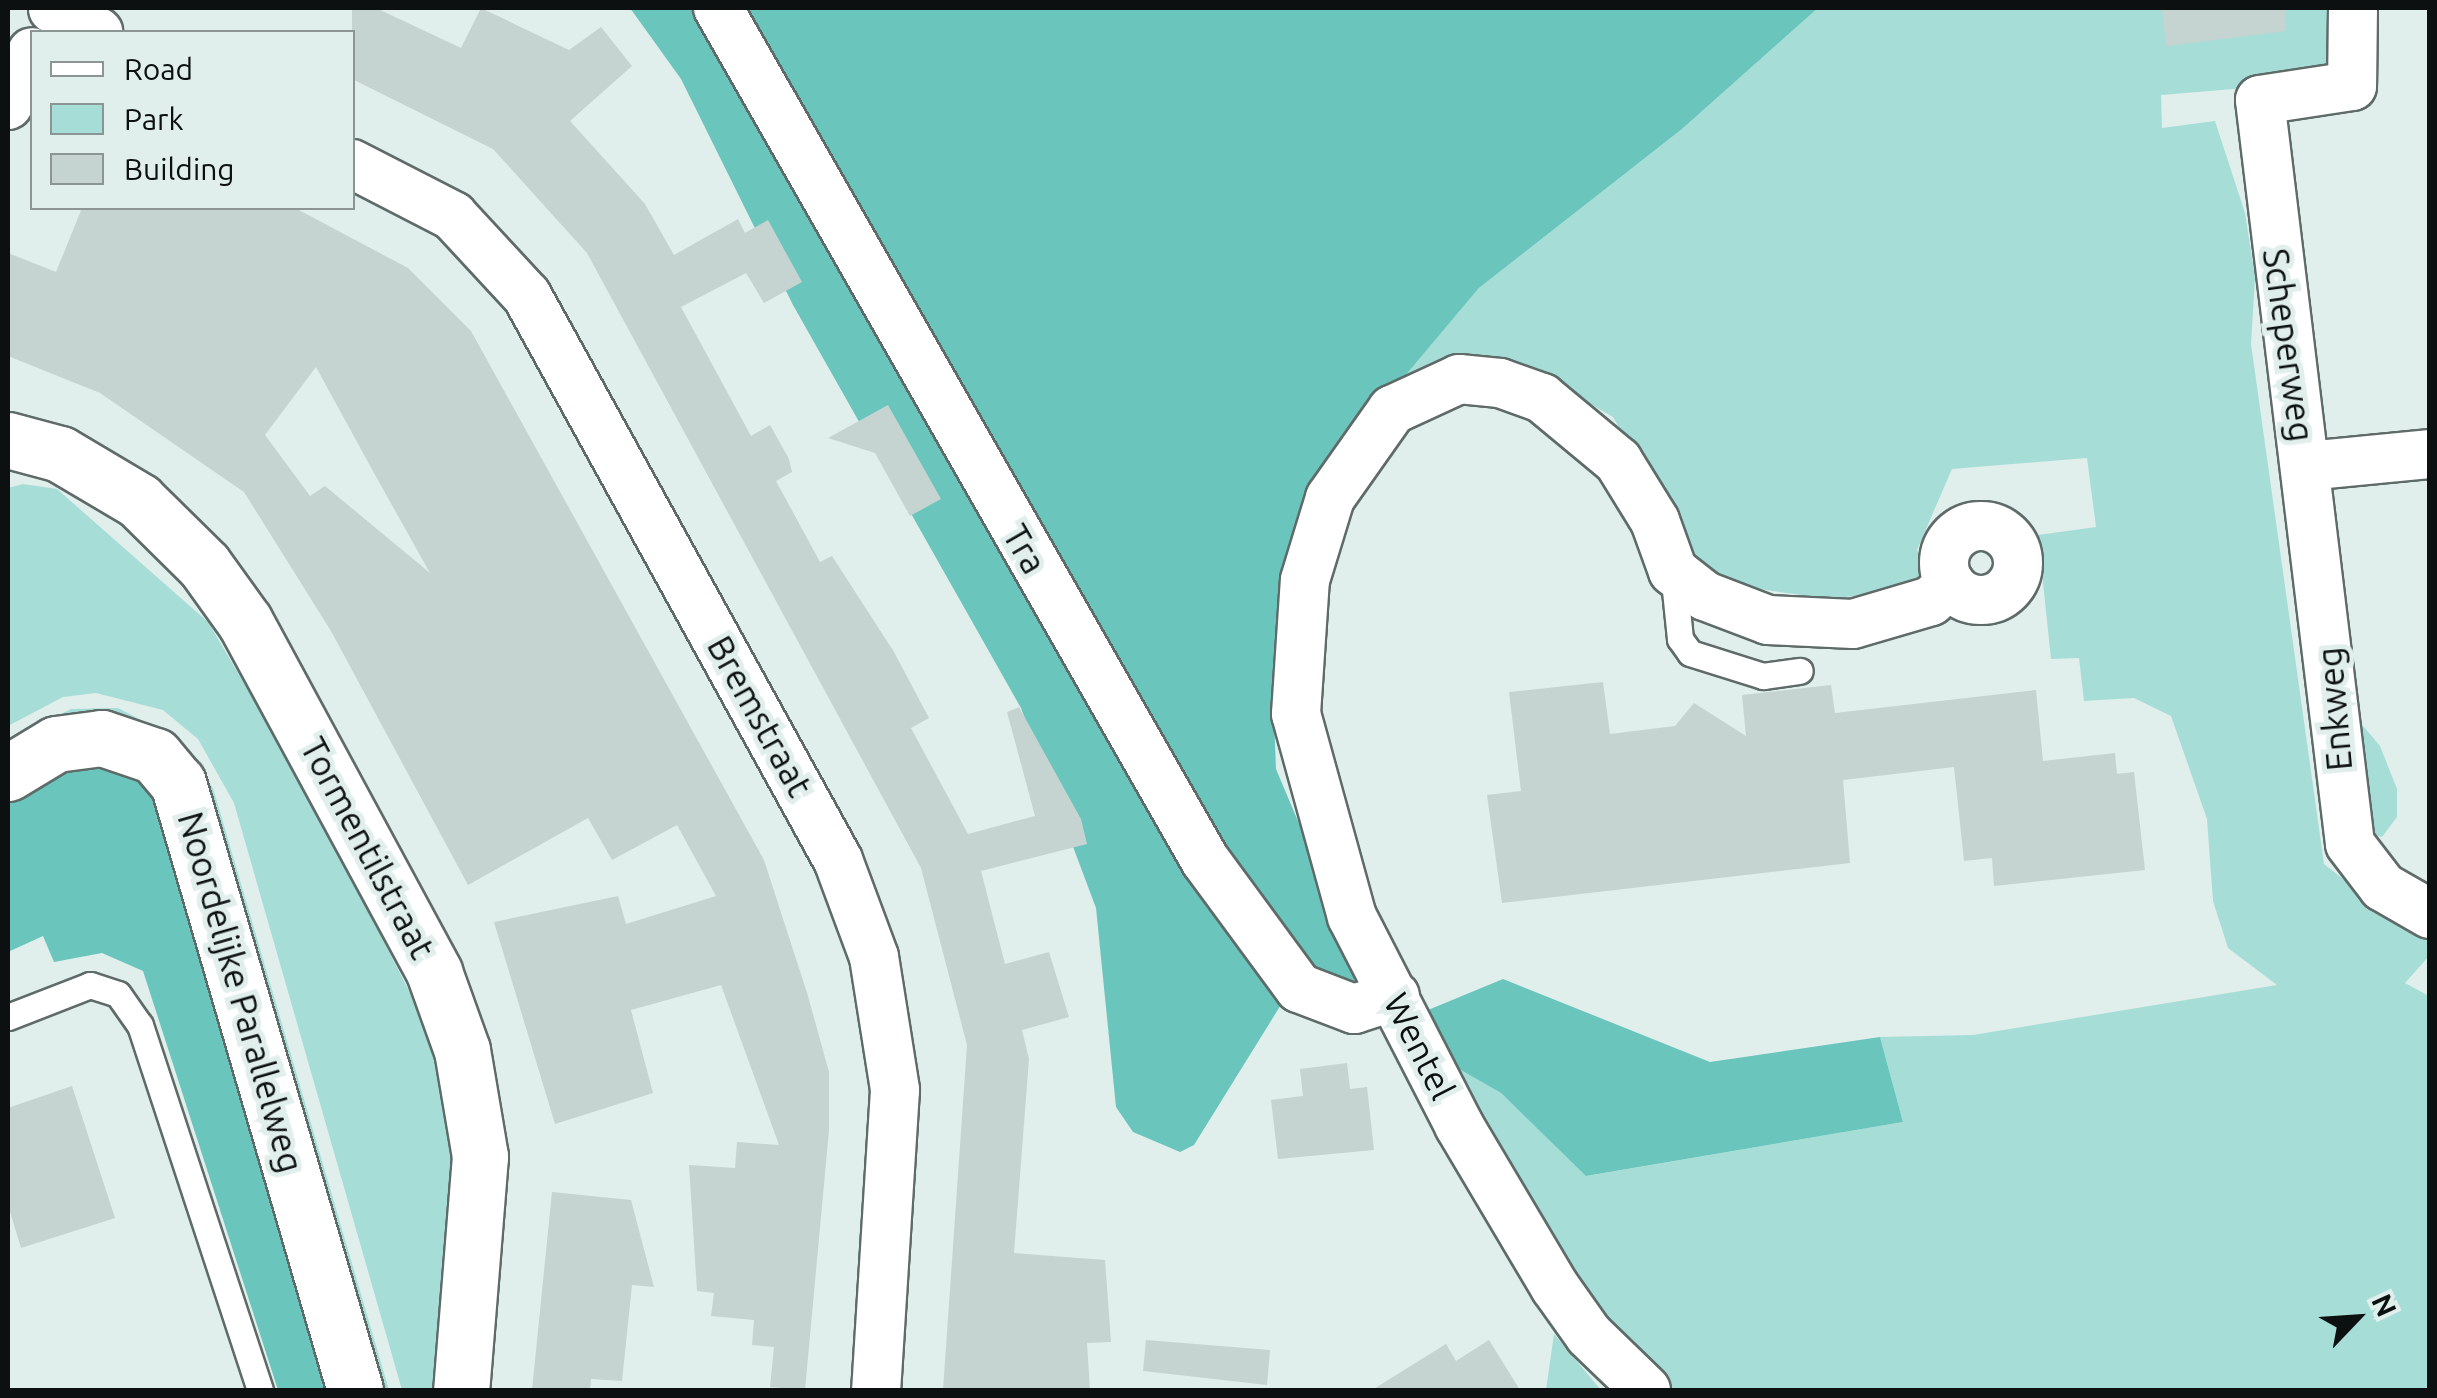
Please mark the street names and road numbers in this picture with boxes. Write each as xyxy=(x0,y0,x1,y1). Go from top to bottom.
street label: Scheperweg xyxy=(2255,246,2323,444)
street label: Tra xyxy=(994,517,1056,581)
street label: Bremstraat xyxy=(699,628,821,804)
street label: Enkweg xyxy=(2308,645,2360,773)
street label: Tormentilstraat xyxy=(292,730,444,966)
street label: Noordelijke Parallelweg xyxy=(169,807,313,1177)
street label: Wentel xyxy=(1376,986,1464,1106)

